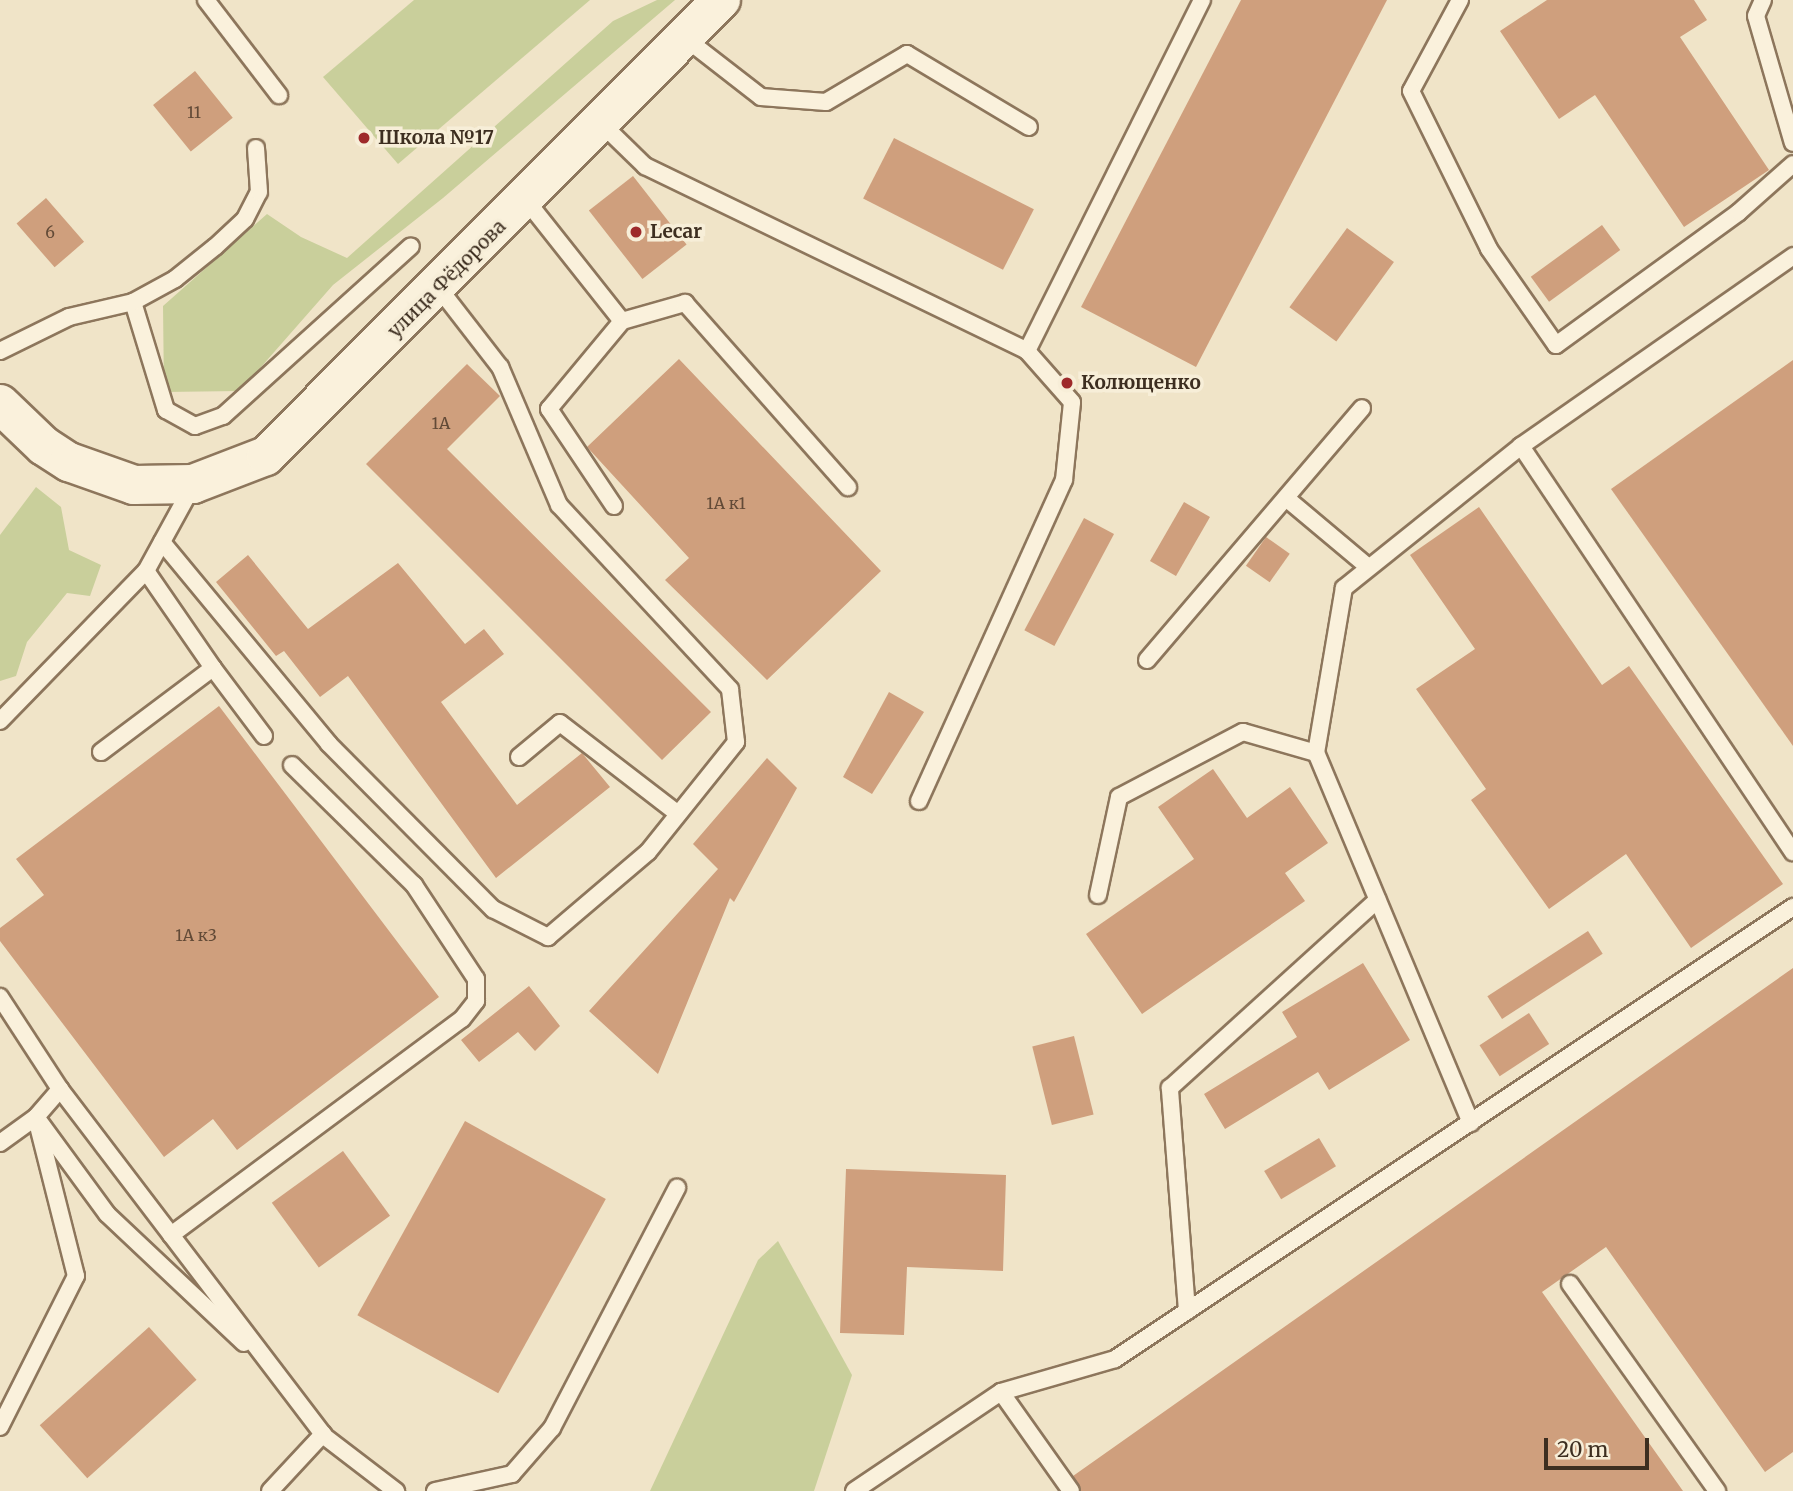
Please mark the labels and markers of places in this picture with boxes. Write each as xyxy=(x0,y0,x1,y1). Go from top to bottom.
place label: Школа №17 xyxy=(378,127,494,149)
marker: Школа №17 xyxy=(356,130,372,146)
place label: Lecar xyxy=(650,221,702,243)
marker: Lecar xyxy=(628,224,644,240)
place label: Колющенко xyxy=(1081,372,1201,394)
marker: Колющенко xyxy=(1059,375,1075,391)

